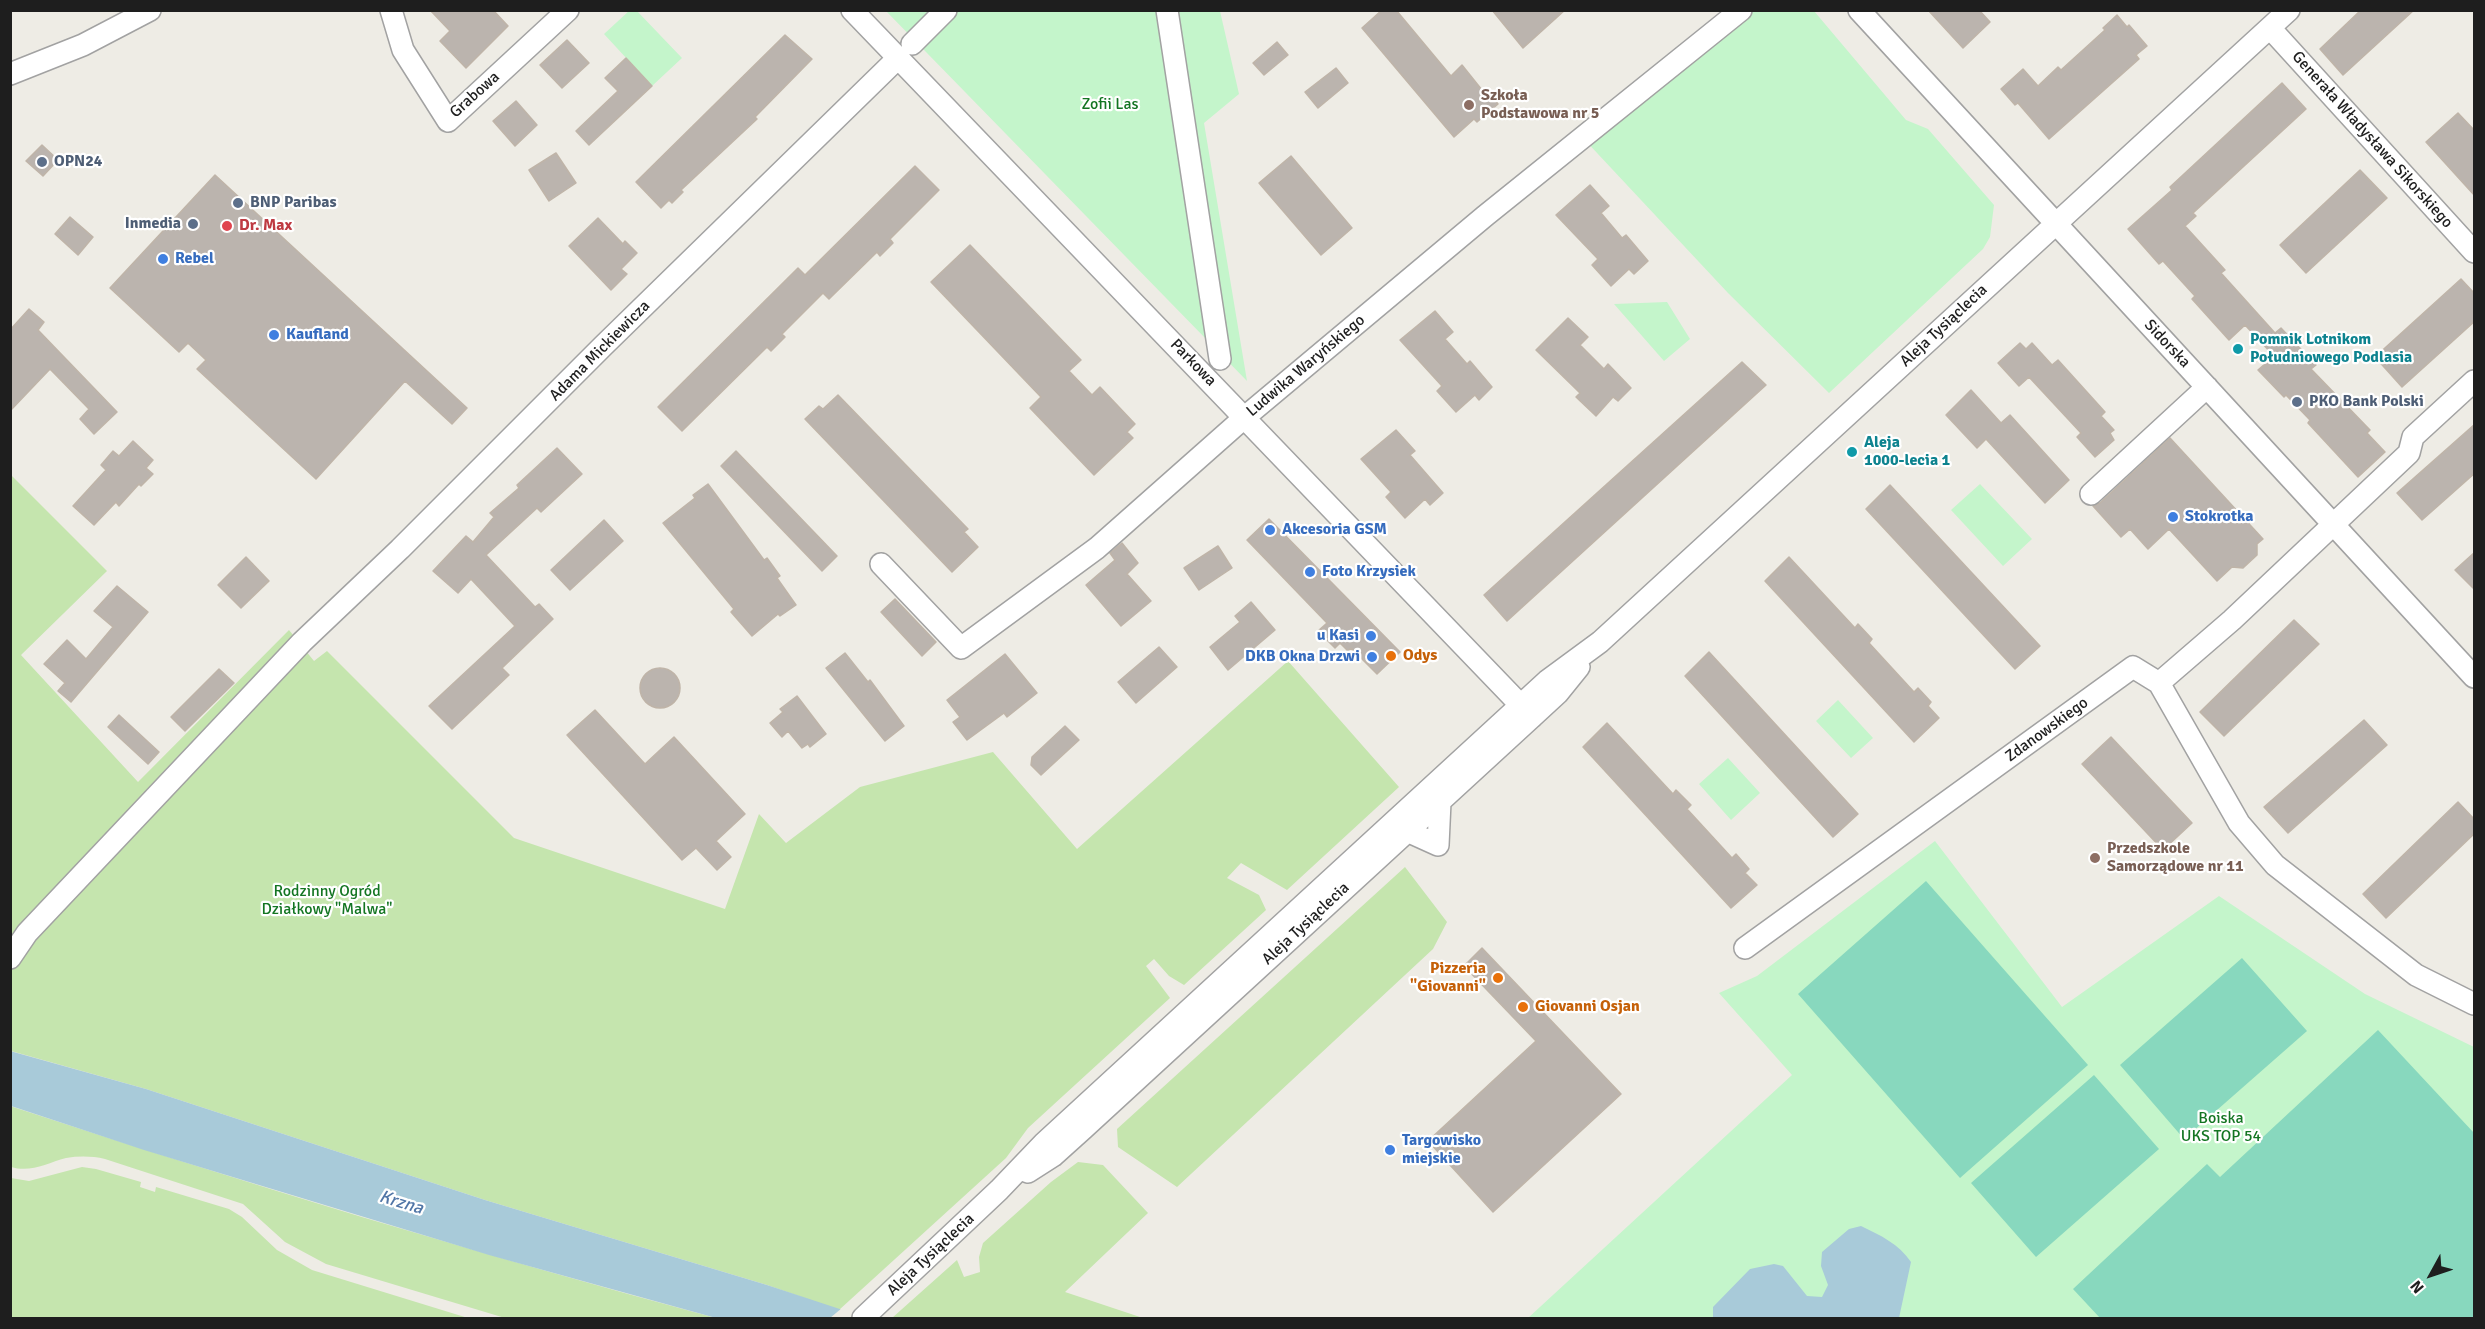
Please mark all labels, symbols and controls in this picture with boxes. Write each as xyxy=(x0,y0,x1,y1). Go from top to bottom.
street label: Generała Władysława Sikorskiego xyxy=(2287,48,2457,232)
street label: Grabowa xyxy=(446,68,504,122)
place label: Szkoła Podstawowa nr 5 xyxy=(1481,86,1600,124)
park label: Zofii Las xyxy=(1081,95,1139,115)
marker: Szkoła Podstawowa nr 5 xyxy=(1462,98,1476,112)
place label: OPN24 xyxy=(54,152,102,172)
marker: OPN24 xyxy=(35,155,49,169)
place label: BNP Paribas xyxy=(250,193,336,213)
marker: BNP Paribas xyxy=(231,196,245,210)
place label: Inmedia xyxy=(125,214,181,234)
place label: Dr. Max xyxy=(239,216,292,236)
marker: Inmedia xyxy=(186,217,200,231)
marker: Dr. Max xyxy=(220,219,234,233)
place label: Rebel xyxy=(175,249,214,269)
marker: Rebel xyxy=(156,252,170,266)
street label: Aleja Tysiąclecia xyxy=(1896,281,1992,371)
street label: Adama Mickiewicza xyxy=(546,297,654,405)
street label: Ludwika Waryńskiego xyxy=(1243,311,1369,421)
street label: Sidorska xyxy=(2140,316,2194,372)
place label: Kaufland xyxy=(286,325,349,345)
marker: Kaufland xyxy=(267,328,281,342)
place label: Pomnik Lotnikom Południowego Podlasia xyxy=(2250,330,2412,368)
street label: Parkowa xyxy=(1166,335,1220,391)
marker: Pomnik Lotnikom Południowego Podlasia xyxy=(2231,342,2245,356)
place label: PKO Bank Polski xyxy=(2309,392,2424,412)
marker: PKO Bank Polski xyxy=(2290,395,2304,409)
place label: Aleja 1000-lecia 1 xyxy=(1864,433,1950,471)
marker: Aleja 1000-lecia 1 xyxy=(1845,445,1859,459)
place label: Stokrotka xyxy=(2185,507,2254,527)
marker: Stokrotka xyxy=(2166,510,2180,524)
place label: Akcesoria GSM xyxy=(1282,520,1387,540)
marker: Akcesoria GSM xyxy=(1263,523,1277,537)
place label: Foto Krzysiek xyxy=(1322,562,1416,582)
marker: Foto Krzysiek xyxy=(1303,565,1317,579)
place label: u Kasi xyxy=(1317,626,1359,646)
marker: u Kasi xyxy=(1364,629,1378,643)
place label: Odys xyxy=(1403,646,1437,666)
place label: DKB Okna Drzwi xyxy=(1245,647,1360,667)
marker: Odys xyxy=(1384,649,1398,663)
marker: DKB Okna Drzwi xyxy=(1365,650,1379,664)
street label: Zdanowskiego xyxy=(2002,694,2092,766)
place label: Przedszkole Samorządowe nr 11 xyxy=(2107,839,2244,877)
marker: Przedszkole Samorządowe nr 11 xyxy=(2088,851,2102,865)
street label: Aleja Tysiąclecia xyxy=(1258,879,1354,969)
park label: Rodzinny Ogród Działkowy "Malwa" xyxy=(262,882,392,920)
place label: Pizzeria "Giovanni" xyxy=(1410,959,1486,997)
marker: Pizzeria "Giovanni" xyxy=(1491,971,1505,985)
place label: Giovanni Osjan xyxy=(1535,997,1640,1017)
marker: Giovanni Osjan xyxy=(1516,1000,1530,1014)
park label: Boiska UKS TOP 54 xyxy=(2181,1109,2261,1147)
place label: Targowisko miejskie xyxy=(1402,1131,1481,1169)
marker: Targowisko miejskie xyxy=(1383,1143,1397,1157)
water label: Krzna xyxy=(377,1186,425,1220)
street label: Aleja Tysiąclecia xyxy=(883,1210,979,1300)
north arrow xyxy=(2401,1245,2461,1305)
text: N xyxy=(2406,1276,2428,1297)

